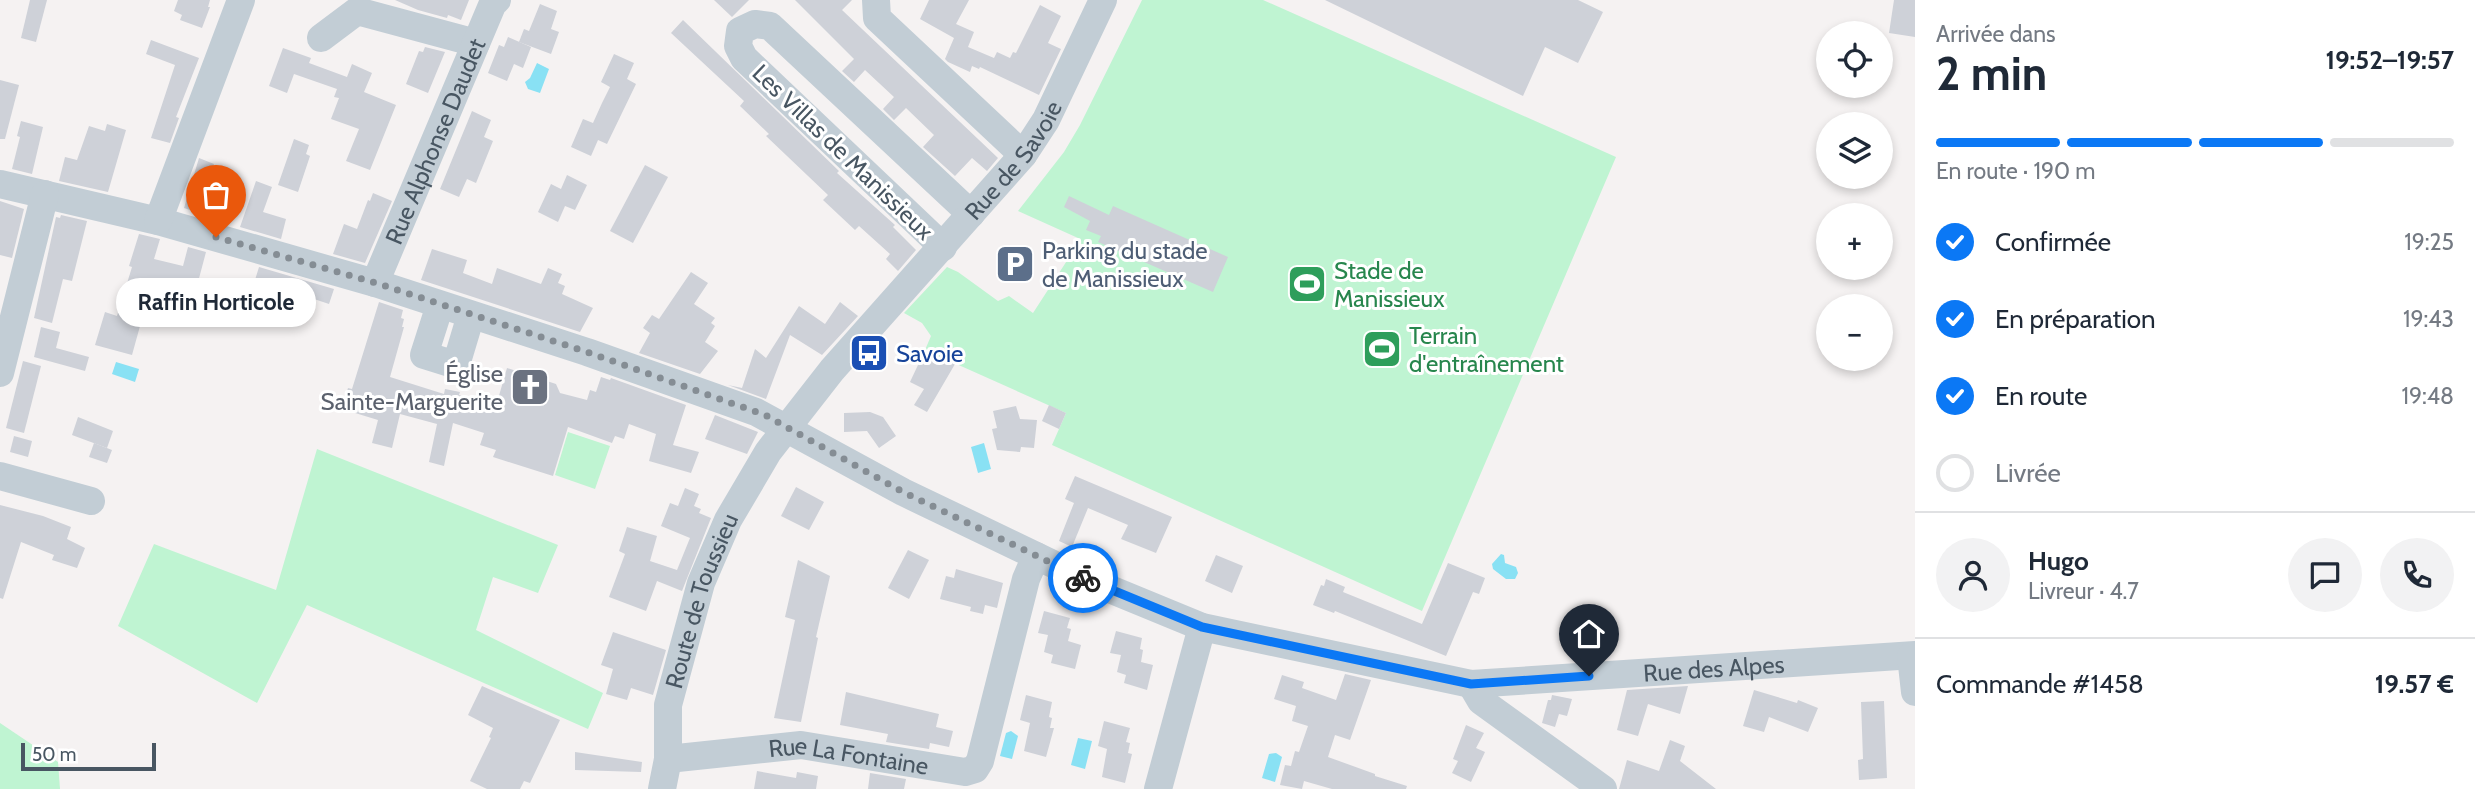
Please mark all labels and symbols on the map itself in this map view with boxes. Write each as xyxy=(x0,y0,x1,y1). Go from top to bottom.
street label: Rue Alphonse Daudet xyxy=(379,34,491,248)
street label: Les Villas de Manissieux xyxy=(747,58,940,246)
street label: Rue de Savoie xyxy=(958,96,1067,226)
pin xyxy=(186,165,246,237)
place label: Parking du stade de Manissieux xyxy=(1042,236,1208,293)
parking icon: Parking du stade de Manissieux xyxy=(994,243,1036,285)
place label: Stade de Manissieux xyxy=(1334,256,1445,313)
sports icon: Stade de Manissieux xyxy=(1286,263,1328,305)
callout: Raffin Horticole xyxy=(116,279,316,328)
place label: Terrain d'entraînement xyxy=(1409,321,1564,378)
sports icon: Terrain d'entraînement xyxy=(1361,328,1403,370)
bus stop icon: Savoie xyxy=(848,332,890,374)
place label: Savoie xyxy=(896,339,963,368)
place label: Église Sainte-Marguerite xyxy=(321,359,503,416)
church icon: Église Sainte-Marguerite xyxy=(509,366,551,408)
street label: Route de Toussieu xyxy=(659,509,744,692)
courier xyxy=(1048,543,1118,613)
pin xyxy=(1559,604,1619,676)
street label: Rue des Alpes xyxy=(1642,649,1785,687)
street label: Rue La Fontaine xyxy=(767,730,931,780)
scale bar xyxy=(21,740,156,772)

